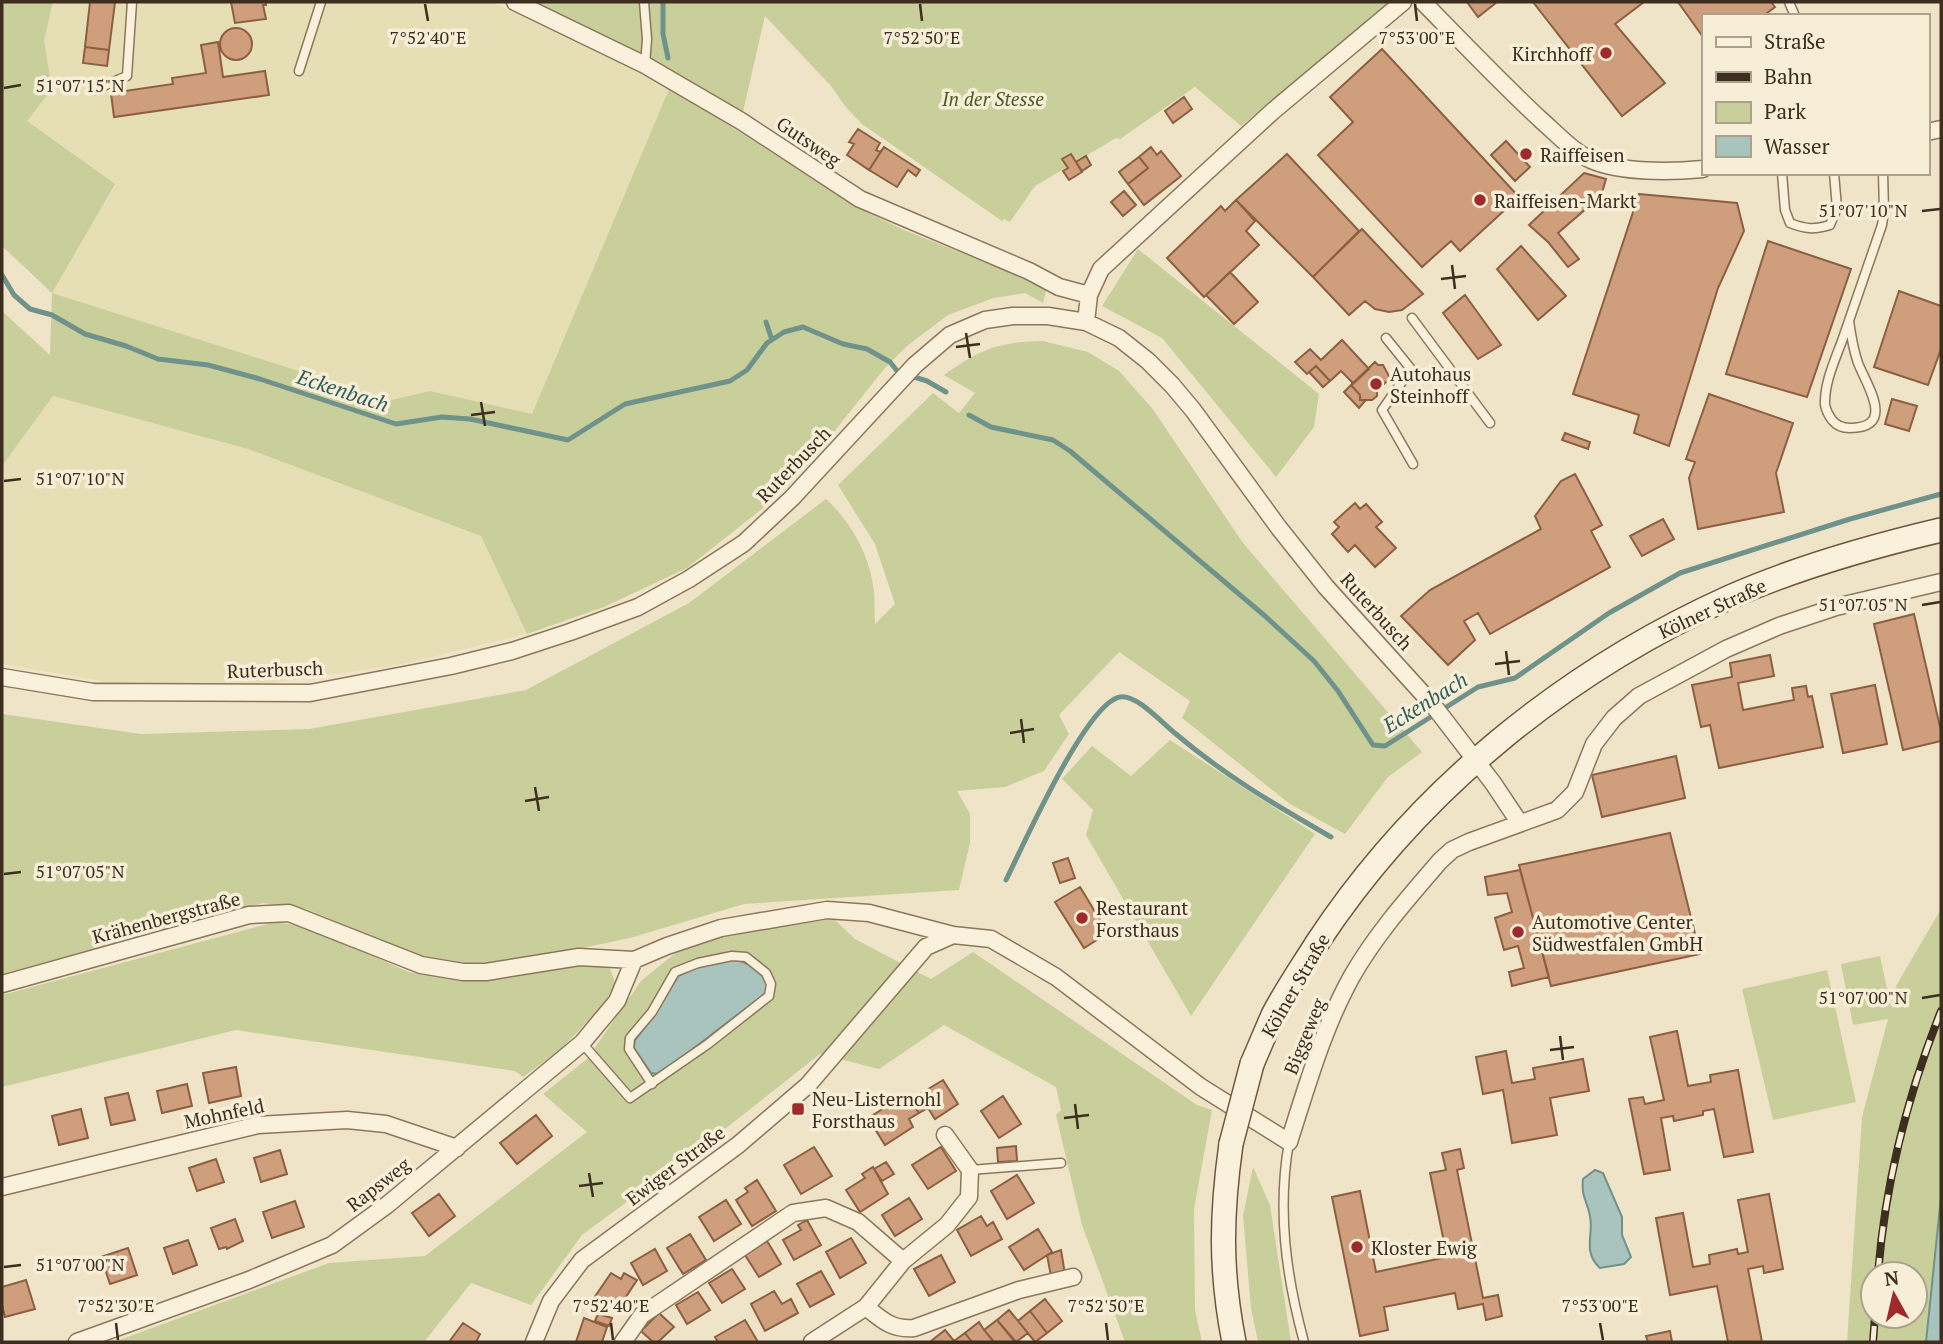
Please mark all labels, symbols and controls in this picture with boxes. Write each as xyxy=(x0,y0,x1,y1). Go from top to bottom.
legend xyxy=(1702,14,1929,175)
text: 7°52'40"E xyxy=(390,25,466,49)
text: 7°52'50"E xyxy=(884,25,960,49)
text: 7°53'00"E xyxy=(1379,25,1455,49)
text: Straße xyxy=(1764,27,1826,55)
place label: Kirchhoff xyxy=(1512,41,1594,66)
marker: Kirchhoff xyxy=(1598,45,1614,61)
text: Bahn xyxy=(1764,62,1813,90)
text: 51°07'15"N xyxy=(35,73,125,97)
park label: In der Stesse xyxy=(941,86,1044,111)
text: Park xyxy=(1764,97,1806,125)
street label: Gutsweg xyxy=(772,110,847,172)
text: Wasser xyxy=(1764,132,1830,160)
place label: Raiffeisen xyxy=(1540,142,1624,167)
marker: Raiffeisen xyxy=(1518,146,1534,162)
place label: Raiffeisen-Markt xyxy=(1494,188,1637,213)
marker: Raiffeisen-Markt xyxy=(1472,192,1488,208)
text: 51°07'10"N xyxy=(1818,198,1908,222)
place label: Autohaus Steinhoff xyxy=(1390,361,1471,408)
water label: Eckenbach xyxy=(293,362,392,418)
marker: Autohaus Steinhoff xyxy=(1368,376,1384,392)
street label: Ruterbusch xyxy=(751,421,835,507)
text: 51°07'10"N xyxy=(35,466,125,490)
street label: Ruterbusch xyxy=(1335,567,1419,655)
street label: Kölner Straße xyxy=(1654,572,1770,644)
text: 51°07'05"N xyxy=(1818,592,1908,616)
street label: Ruterbusch xyxy=(226,655,324,683)
water label: Eckenbach xyxy=(1377,665,1473,739)
text: 51°07'05"N xyxy=(35,859,125,883)
street label: Krähenbergstraße xyxy=(89,885,243,949)
place label: Restaurant Forsthaus xyxy=(1096,895,1188,942)
place label: Automotive Center Südwestfalen GmbH xyxy=(1532,909,1703,956)
marker: Restaurant Forsthaus xyxy=(1074,910,1090,926)
marker: Automotive Center Südwestfalen GmbH xyxy=(1510,924,1526,940)
street label: Kölner Straße xyxy=(1255,928,1335,1042)
text: 51°07'00"N xyxy=(1818,985,1908,1009)
street label: Biggeweg xyxy=(1277,993,1331,1078)
place label: Neu-Listernohl Forsthaus xyxy=(812,1086,941,1133)
street label: Mohnfeld xyxy=(182,1092,267,1134)
marker: Neu-Listernohl Forsthaus xyxy=(790,1101,806,1117)
street label: Ewiger Straße xyxy=(620,1120,730,1210)
street label: Rapsweg xyxy=(341,1151,416,1217)
place label: Kloster Ewig xyxy=(1371,1235,1478,1260)
marker: Kloster Ewig xyxy=(1349,1239,1365,1255)
text: 51°07'00"N xyxy=(35,1252,125,1276)
north arrow xyxy=(1859,1260,1929,1330)
text: N xyxy=(1883,1264,1901,1291)
text: 7°52'30"E xyxy=(78,1293,154,1317)
text: 7°52'40"E xyxy=(573,1293,649,1317)
text: 7°52'50"E xyxy=(1068,1293,1144,1317)
text: 7°53'00"E xyxy=(1562,1293,1638,1317)

